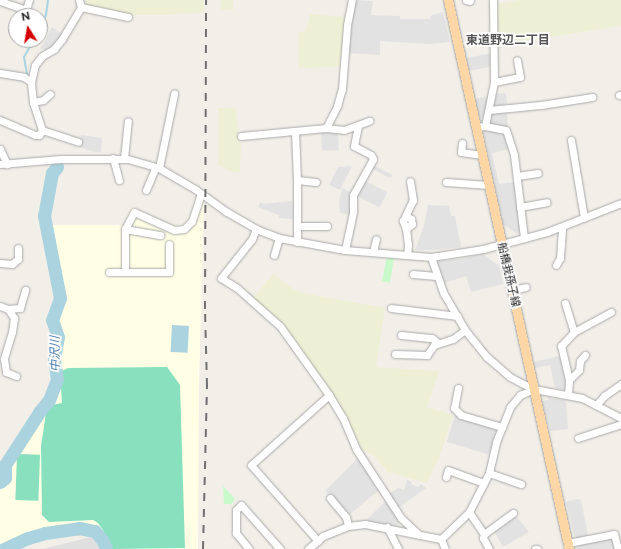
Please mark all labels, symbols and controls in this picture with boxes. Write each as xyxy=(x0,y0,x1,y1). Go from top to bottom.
north arrow xyxy=(8,8,48,48)
text: N xyxy=(20,10,31,24)
district label: 東道野辺二丁目 xyxy=(466,34,550,48)
street label: 船橋我孫子線 xyxy=(494,241,522,309)
water label: 中沢川 xyxy=(48,336,64,372)

